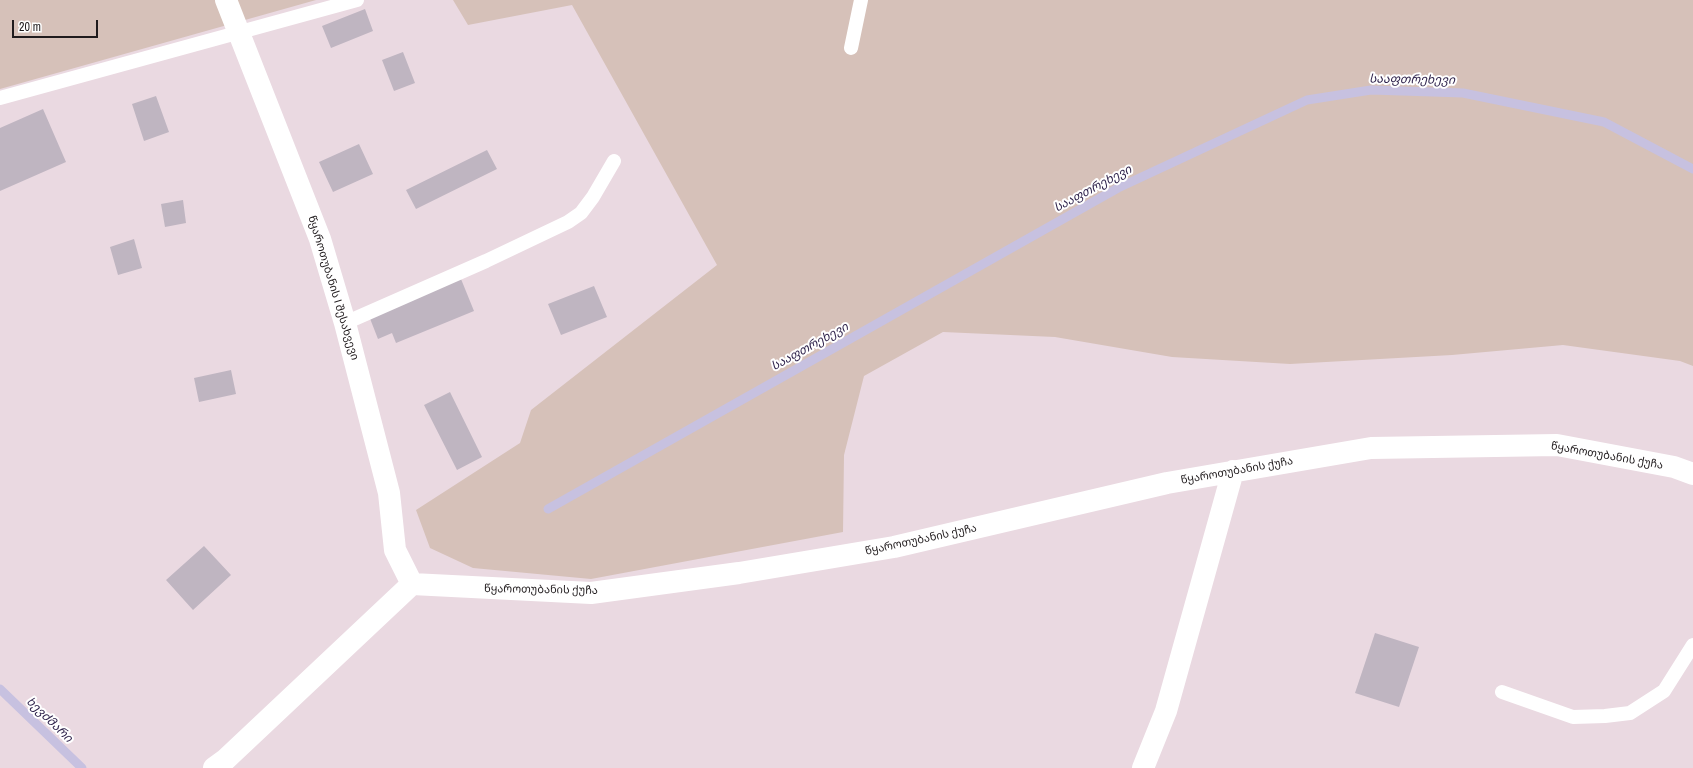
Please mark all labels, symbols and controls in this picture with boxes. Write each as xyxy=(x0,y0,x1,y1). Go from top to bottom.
scale bar xyxy=(14,12,100,38)
text: 20 m xyxy=(19,19,41,35)
water label: სააფთრეხევი xyxy=(1369,72,1455,88)
water label: სააფთრეხევი xyxy=(1052,163,1134,215)
street label: წყაროთუბანის I შესახვევი xyxy=(305,214,361,362)
water label: სააფთრეხევი xyxy=(769,320,851,374)
street label: წყაროთუბანის ქუჩა xyxy=(1550,440,1664,472)
street label: წყაროთუბანის ქუჩა xyxy=(1180,455,1294,487)
street label: წყაროთუბანის ქუჩა xyxy=(864,522,978,558)
street label: წყაროთუბანის ქუჩა xyxy=(484,582,598,598)
water label: ხევძმარი xyxy=(23,694,75,746)

